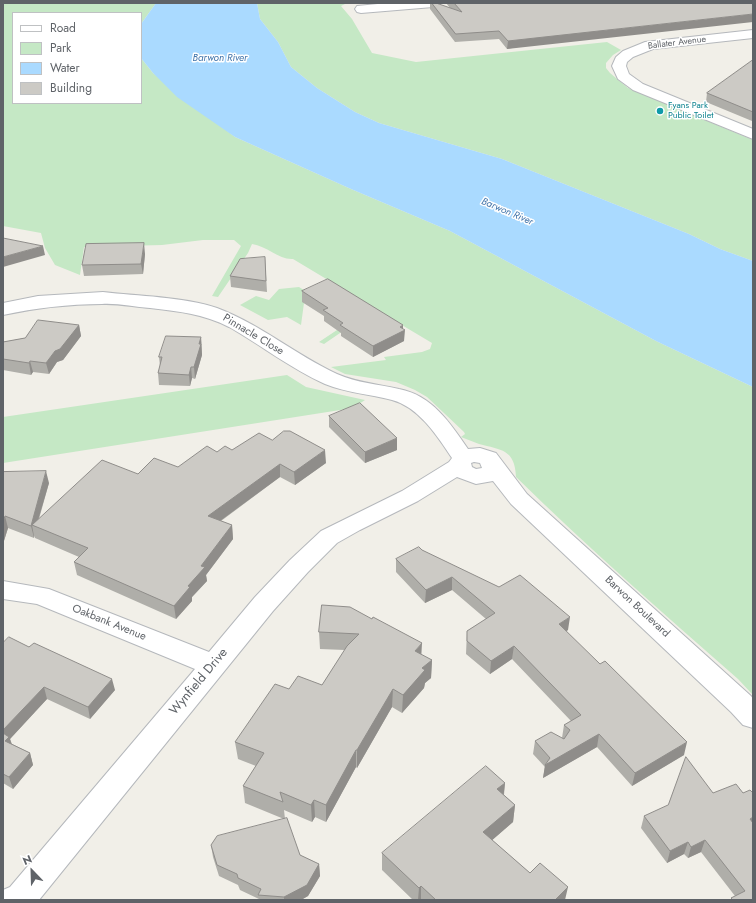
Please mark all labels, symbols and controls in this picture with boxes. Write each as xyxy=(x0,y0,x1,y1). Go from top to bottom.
legend xyxy=(12,12,142,104)
text: Road xyxy=(50,19,76,37)
street label: Ballater Avenue xyxy=(647,34,707,52)
text: Park xyxy=(50,39,71,57)
water label: Barwon River xyxy=(193,53,247,65)
text: Water xyxy=(50,59,80,77)
text: Building xyxy=(50,79,92,97)
place label: Fyans Park Public Toilet xyxy=(668,101,713,122)
marker: Fyans Park Public Toilet xyxy=(655,106,665,116)
water label: Barwon River xyxy=(479,196,535,228)
street label: Pinnacle Close xyxy=(220,312,286,358)
street label: Barwon Boulevard xyxy=(602,574,672,640)
street label: Oakbank Avenue xyxy=(70,602,148,644)
street label: Wynfield Drive xyxy=(167,645,231,719)
north arrow xyxy=(12,851,52,891)
text: N xyxy=(20,851,34,869)

